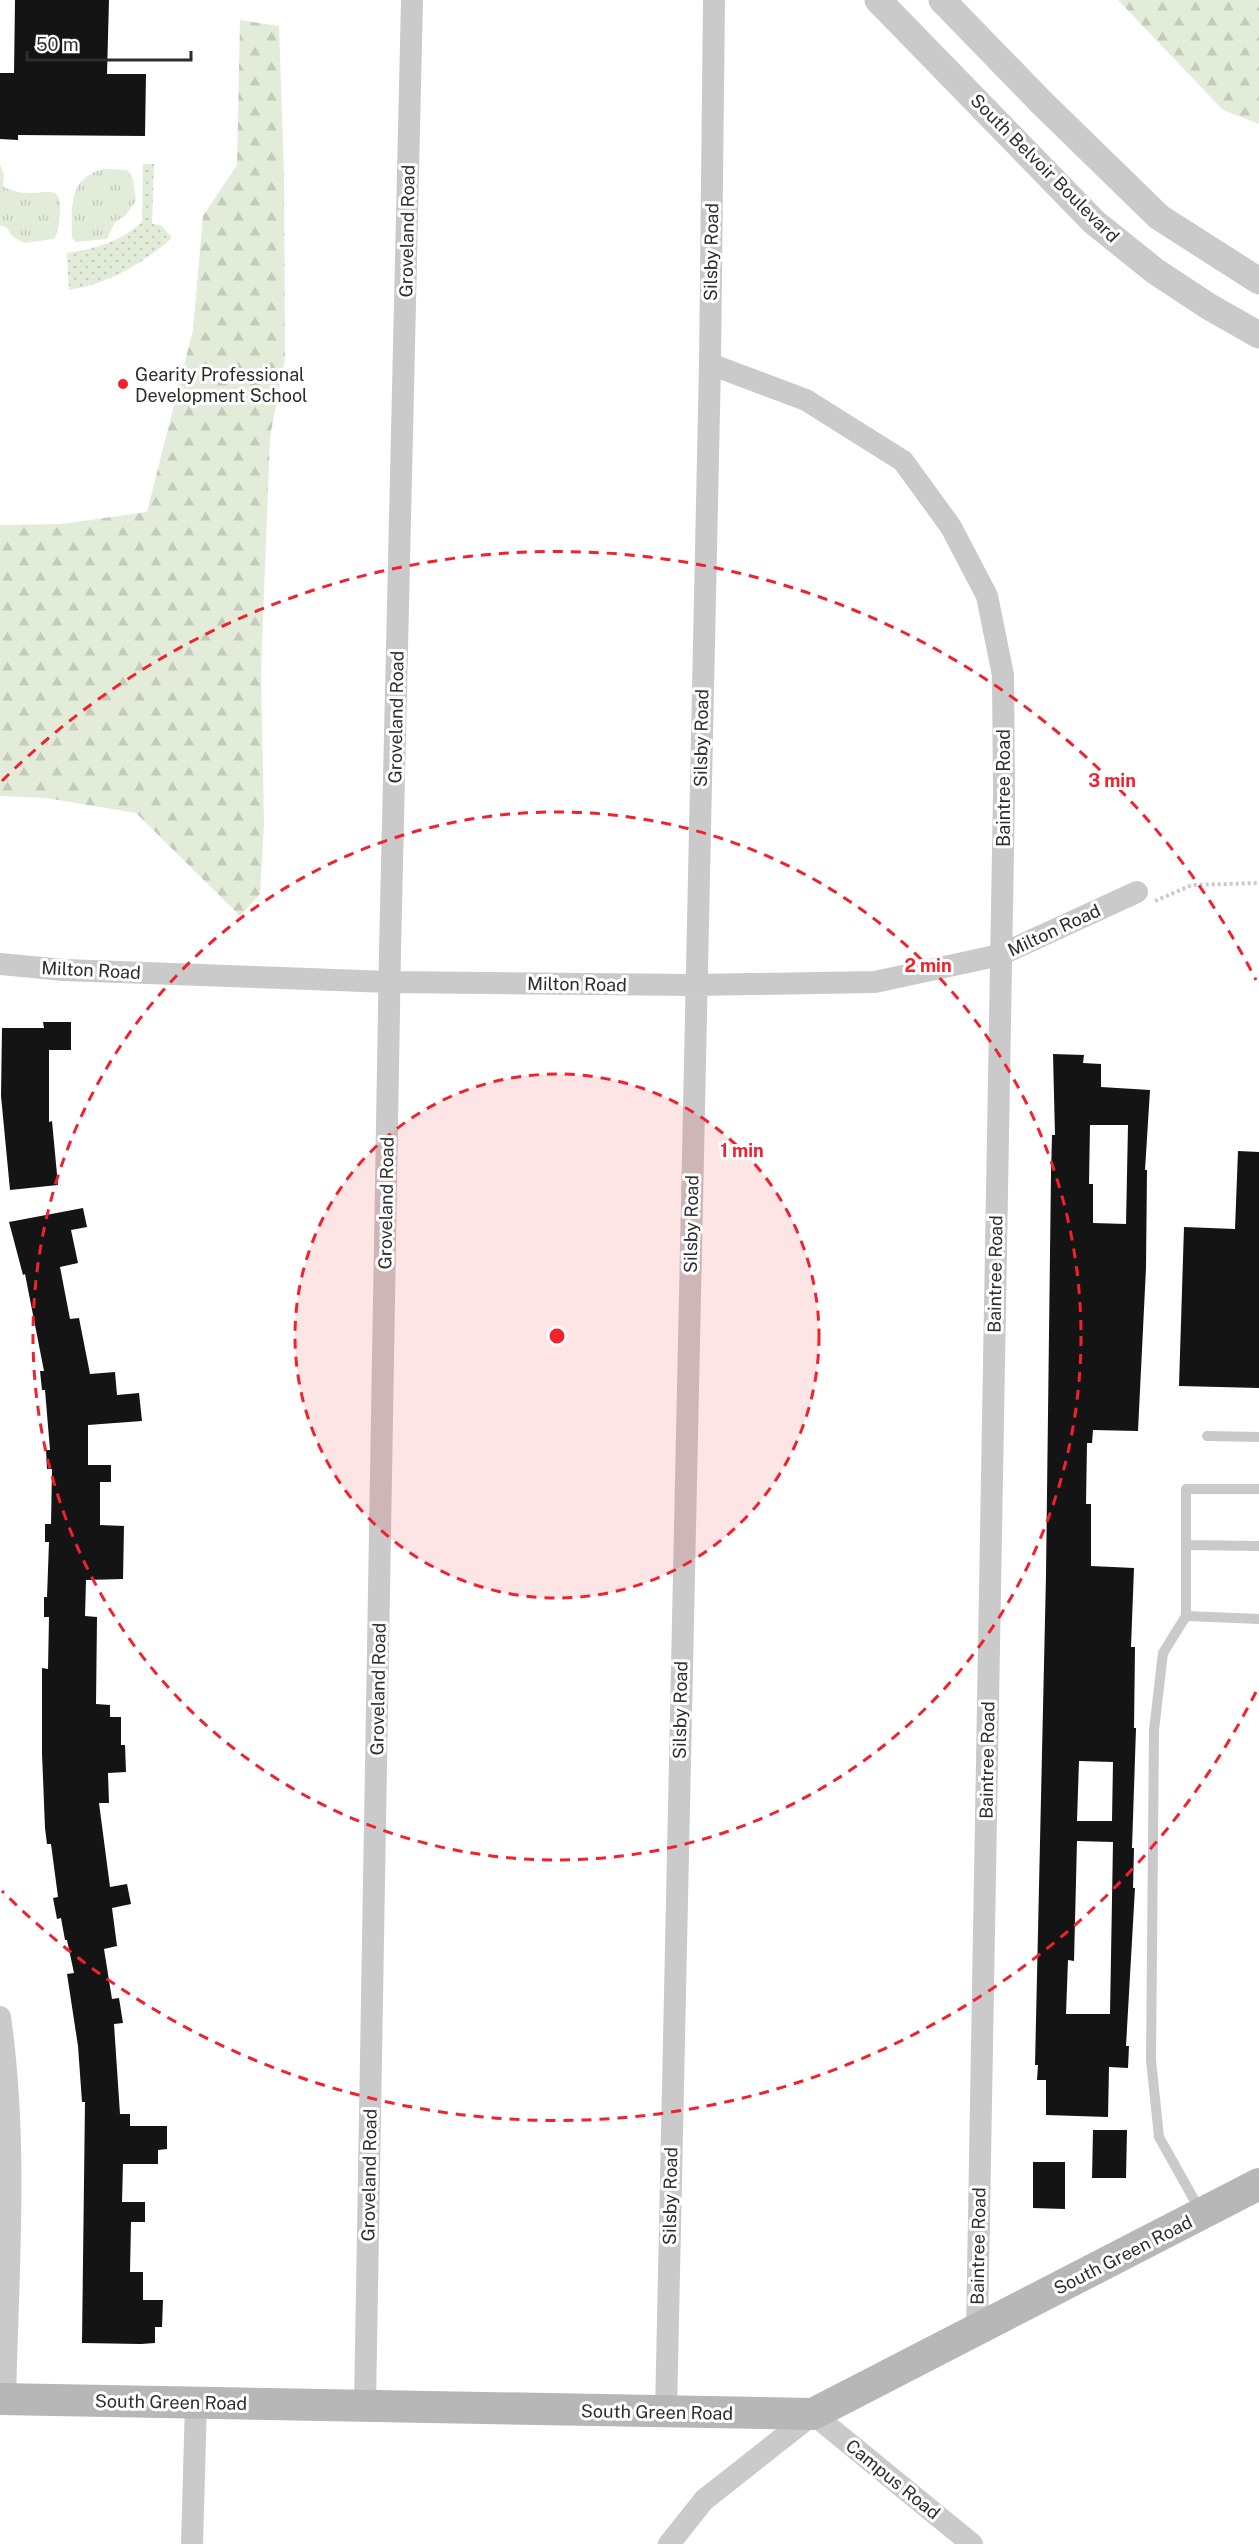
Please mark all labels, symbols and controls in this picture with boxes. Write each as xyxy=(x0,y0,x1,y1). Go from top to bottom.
scale bar xyxy=(27,24,190,62)
text: 50 m xyxy=(36,34,79,55)
street label: South Belvoir Boulevard xyxy=(966,89,1124,247)
street label: Groveland Road xyxy=(395,165,419,297)
street label: Silsby Road xyxy=(700,203,722,301)
place label: Gearity Professional Development School xyxy=(135,364,308,406)
marker: Gearity Professional Development School xyxy=(116,377,130,391)
street label: Groveland Road xyxy=(384,651,408,783)
street label: Silsby Road xyxy=(690,689,712,787)
street label: Baintree Road xyxy=(993,729,1014,847)
text: 3 min xyxy=(1088,770,1136,791)
street label: Milton Road xyxy=(1004,899,1104,961)
text: 2 min xyxy=(904,955,952,976)
street label: Milton Road xyxy=(41,957,141,983)
street label: Milton Road xyxy=(527,973,627,995)
street label: Groveland Road xyxy=(374,1137,398,1269)
text: 1 min xyxy=(720,1140,764,1161)
street label: Silsby Road xyxy=(680,1175,702,1273)
street label: Baintree Road xyxy=(983,1215,1007,1333)
centre of rings xyxy=(547,1326,567,1346)
street label: Groveland Road xyxy=(366,1623,390,1755)
street label: Silsby Road xyxy=(669,1661,691,1759)
street label: Baintree Road xyxy=(975,1701,999,1819)
street label: Groveland Road xyxy=(357,2109,381,2241)
street label: Silsby Road xyxy=(659,2147,681,2245)
street label: Baintree Road xyxy=(966,2187,990,2305)
street label: South Green Road xyxy=(1050,2211,1196,2299)
street label: South Green Road xyxy=(95,2390,247,2414)
street label: South Green Road xyxy=(581,2400,733,2424)
street label: Campus Road xyxy=(842,2435,944,2523)

